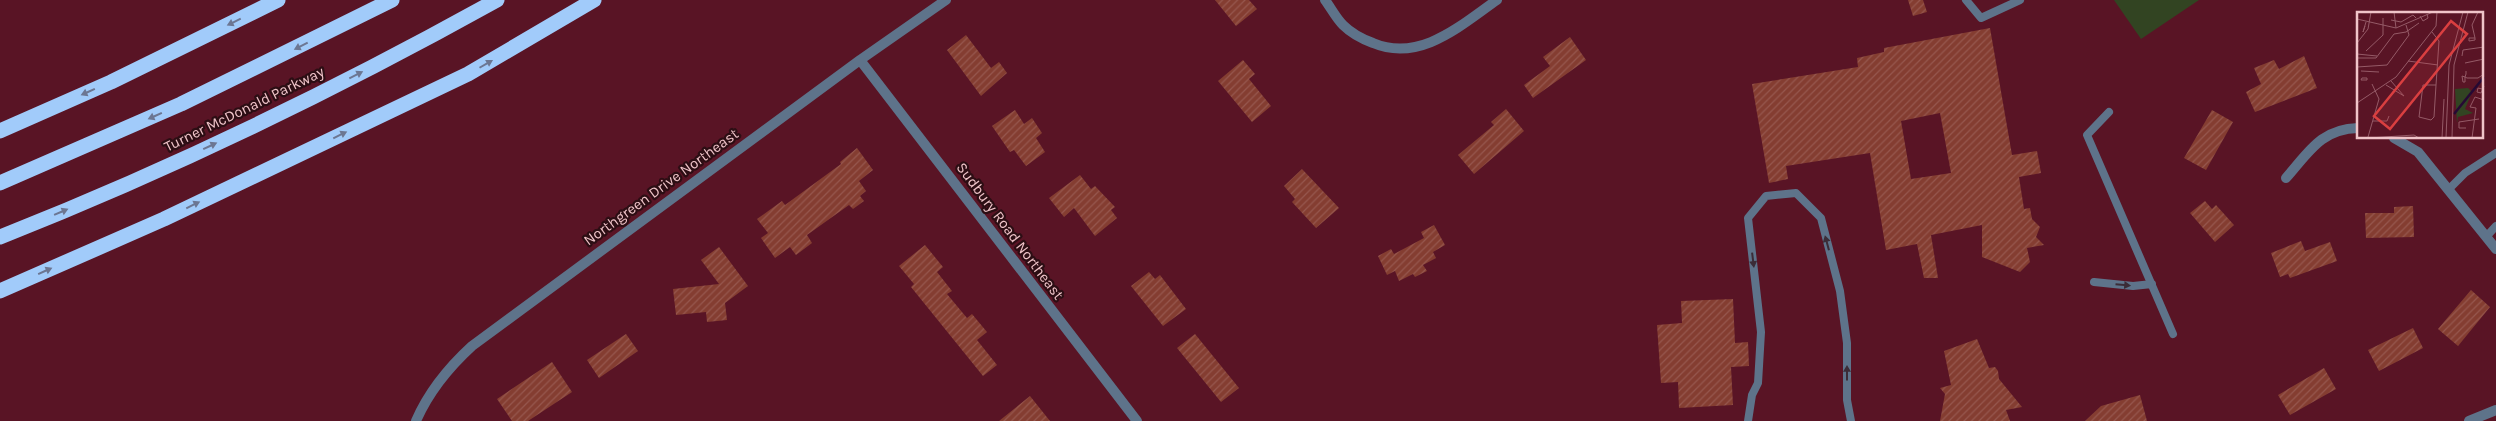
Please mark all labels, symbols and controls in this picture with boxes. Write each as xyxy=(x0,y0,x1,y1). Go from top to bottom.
inset map xyxy=(2357,12,2484,139)
one-way arrow xyxy=(227,18,241,26)
one-way arrow xyxy=(294,42,309,50)
one-way arrow xyxy=(479,59,492,68)
street label: Turner McDonald Parkway xyxy=(161,62,327,156)
one-way arrow xyxy=(349,71,363,79)
one-way arrow xyxy=(81,89,95,97)
one-way arrow xyxy=(148,112,162,120)
street label: Northgreen Drive Northeast xyxy=(580,125,742,249)
one-way arrow xyxy=(333,131,347,139)
one-way arrow xyxy=(203,142,217,150)
street label: Sudbury Road Northeast xyxy=(953,159,1068,303)
one-way arrow xyxy=(186,201,200,209)
one-way arrow xyxy=(54,208,69,216)
one-way arrow xyxy=(1823,236,1831,251)
one-way arrow xyxy=(1749,253,1757,269)
one-way arrow xyxy=(38,267,52,275)
one-way arrow xyxy=(2115,281,2131,289)
one-way arrow xyxy=(1843,364,1851,380)

